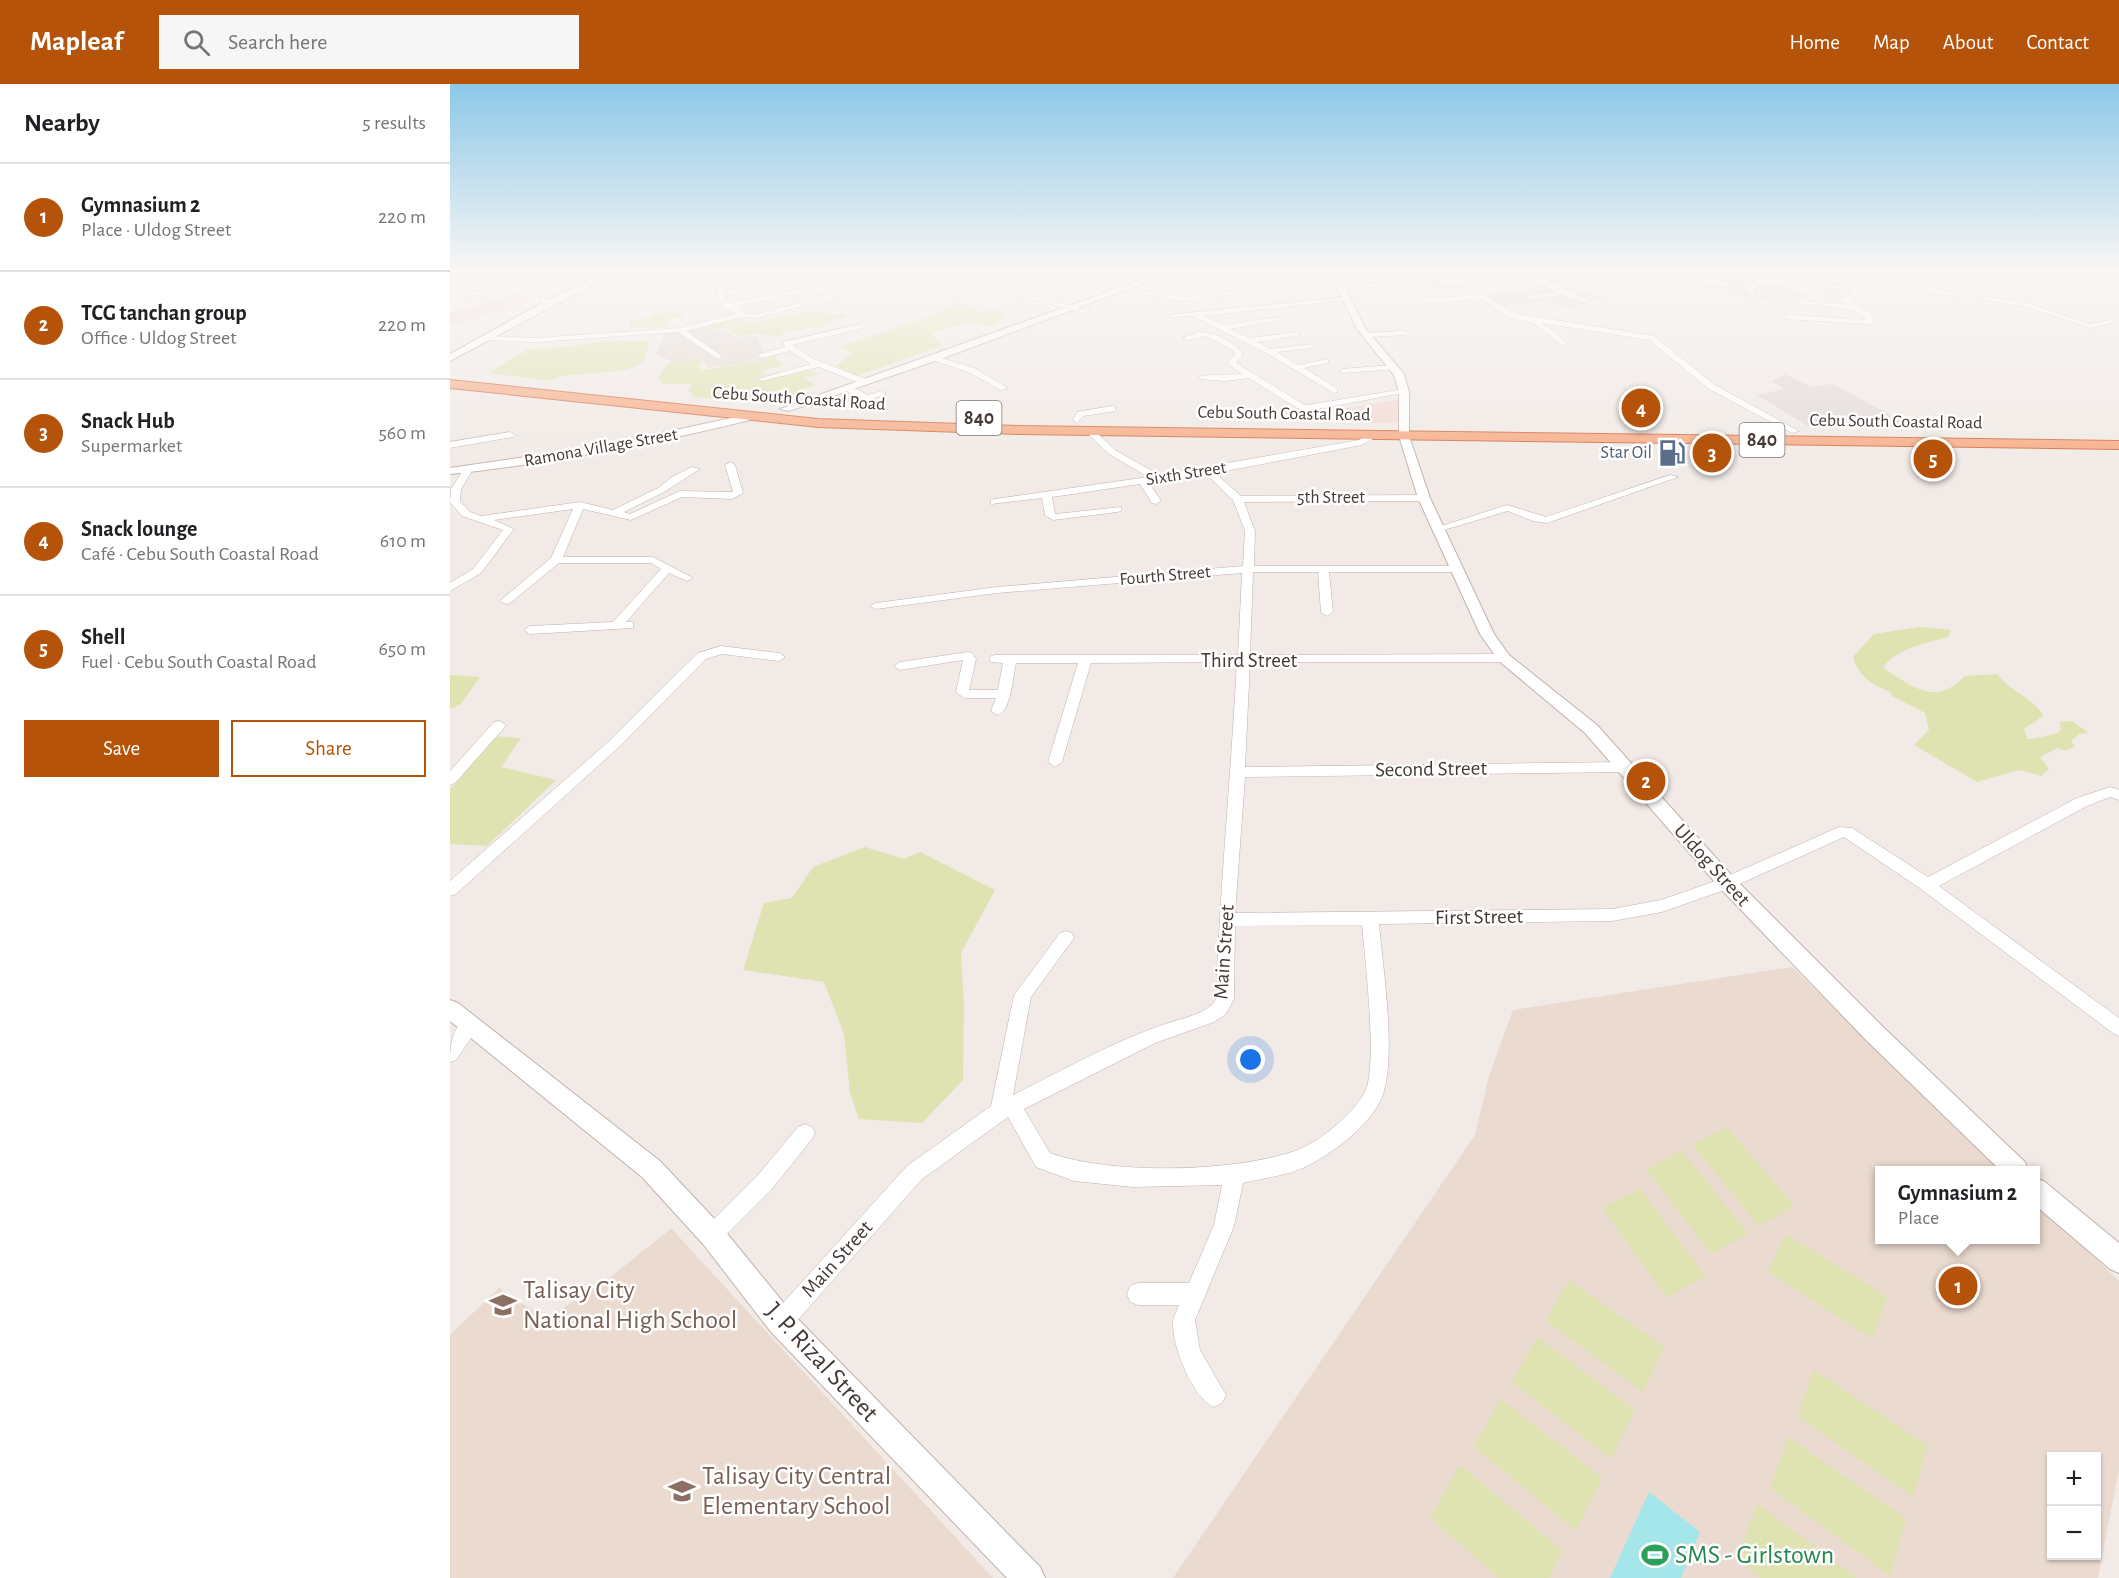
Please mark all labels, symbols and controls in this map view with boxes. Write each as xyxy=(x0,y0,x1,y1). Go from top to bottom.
search box xyxy=(159,15,579,69)
icon: search xyxy=(180,26,213,59)
text: Mapleaf xyxy=(30,28,123,56)
text: Search here xyxy=(228,31,327,53)
text: Home xyxy=(1789,32,1840,53)
text: Map xyxy=(1873,32,1910,53)
text: About xyxy=(1943,32,1993,53)
text: Contact xyxy=(2026,32,2089,53)
text: Nearby xyxy=(24,110,100,136)
text: 5 results xyxy=(362,113,426,133)
text: Gymnasium 2 xyxy=(81,194,200,216)
text: 1 xyxy=(40,207,47,227)
text: 220 m xyxy=(378,207,426,227)
text: Place · Uldog Street xyxy=(81,220,231,240)
text: TCG tanchan group xyxy=(81,302,247,324)
text: 2 xyxy=(39,315,48,335)
text: 220 m xyxy=(378,315,426,335)
text: Office · Uldog Street xyxy=(81,328,237,348)
street label: Cebu South Coastal Road xyxy=(712,384,886,414)
pin: 4 xyxy=(1622,386,1660,430)
road number: 840 xyxy=(956,401,1002,435)
street label: Cebu South Coastal Road xyxy=(1197,403,1371,425)
text: Snack Hub xyxy=(81,410,175,432)
street label: Cebu South Coastal Road xyxy=(1809,411,1983,433)
text: 3 xyxy=(39,423,48,443)
text: 560 m xyxy=(378,423,426,443)
road number: 840 xyxy=(1740,423,1784,457)
street label: Ramona Village Street xyxy=(523,426,679,470)
pin: 3 xyxy=(1692,430,1732,476)
text: Supermarket xyxy=(81,436,182,456)
pin: 5 xyxy=(1914,436,1952,482)
fuel station icon: Star Oil xyxy=(1657,438,1687,468)
place label: Star Oil xyxy=(1601,444,1652,462)
street label: Sixth Street xyxy=(1145,459,1228,489)
street label: 5th Street xyxy=(1297,489,1365,507)
text: Snack lounge xyxy=(81,518,198,540)
text: 4 xyxy=(38,531,49,551)
text: 610 m xyxy=(380,531,426,551)
text: Café · Cebu South Coastal Road xyxy=(81,544,319,564)
street label: Fourth Street xyxy=(1119,563,1211,589)
text: Shell xyxy=(81,626,125,648)
text: 5 xyxy=(39,639,48,659)
text: 650 m xyxy=(378,639,426,659)
street label: Third Street xyxy=(1201,650,1298,671)
text: Fuel · Cebu South Coastal Road xyxy=(81,652,317,672)
button: Save xyxy=(24,720,219,777)
button: Share xyxy=(231,720,426,777)
street label: Second Street xyxy=(1375,758,1487,780)
pin: 2 xyxy=(1626,758,1666,804)
street label: Uldog Street xyxy=(1670,820,1754,910)
street label: Main Street xyxy=(1210,904,1238,1000)
street label: First Street xyxy=(1435,906,1524,928)
your location xyxy=(1236,1045,1265,1074)
popup xyxy=(1875,1166,2040,1244)
text: Gymnasium 2 xyxy=(1898,1182,2017,1204)
text: Place xyxy=(1898,1208,1939,1228)
street label: Main Street xyxy=(797,1217,877,1301)
pin: 1 xyxy=(1938,1264,1978,1308)
place label: Talisay City National High School xyxy=(523,1277,737,1333)
school or university icon: Talisay City National High School xyxy=(488,1290,518,1320)
street label: J. P. Rizal Street xyxy=(761,1298,883,1426)
map controls xyxy=(2047,1452,2101,1560)
button: + xyxy=(2047,1452,2101,1506)
place label: Talisay City Central Elementary School xyxy=(702,1463,891,1519)
school or university icon: Talisay City Central Elementary School xyxy=(667,1476,697,1506)
button: − xyxy=(2047,1506,2101,1560)
sports icon: SMS - Girlstown xyxy=(1640,1540,1670,1570)
place label: SMS - Girlstown xyxy=(1675,1542,1834,1568)

